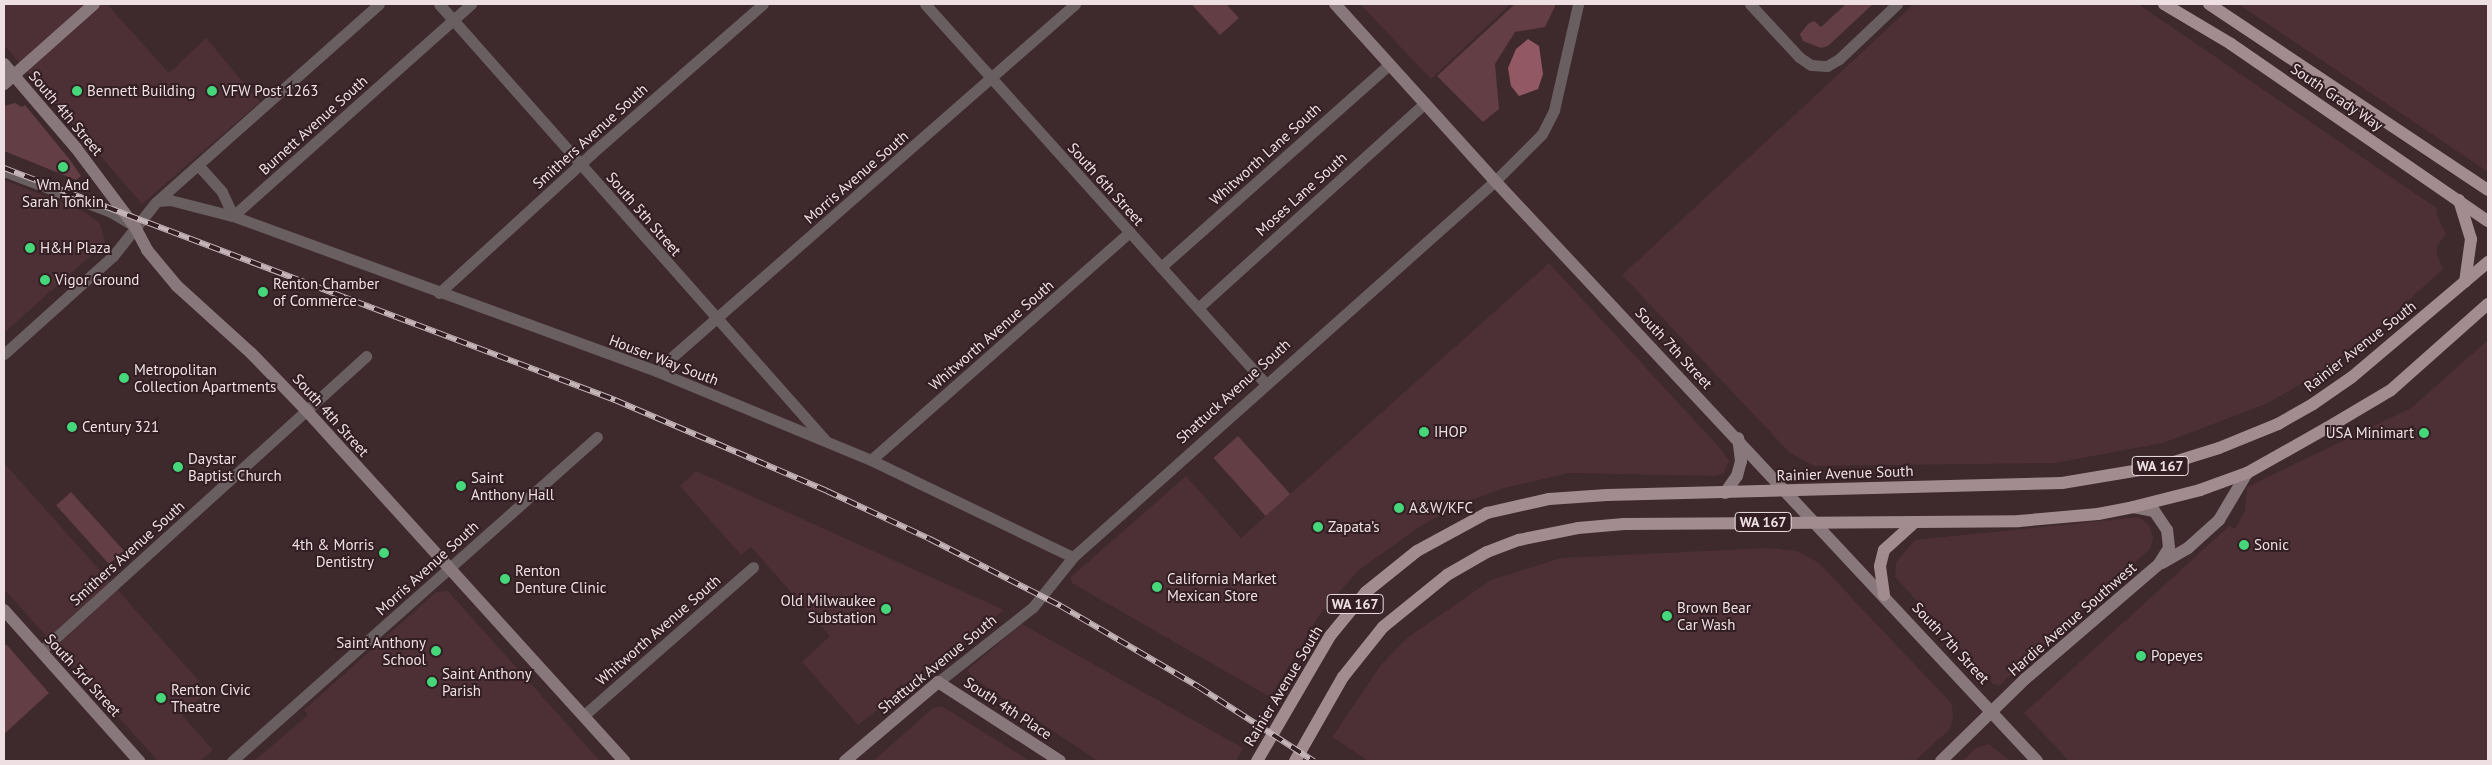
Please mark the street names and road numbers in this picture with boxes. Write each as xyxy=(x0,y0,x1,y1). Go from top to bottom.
street label: South Grady Way xyxy=(2287,59,2387,135)
street label: South 4th Street xyxy=(25,67,107,159)
street label: Burnett Avenue South xyxy=(255,71,371,179)
street label: Smithers Avenue South xyxy=(529,80,651,192)
street label: Whitworth Lane South xyxy=(1206,99,1324,209)
street label: Morris Avenue South xyxy=(800,127,912,227)
street label: South 6th Street xyxy=(1064,139,1148,229)
street label: Moses Lane South xyxy=(1252,148,1350,240)
street label: South 5th Street xyxy=(603,168,685,260)
street label: Whitworth Avenue South xyxy=(925,276,1057,394)
street label: Rainier Avenue South xyxy=(2300,297,2420,395)
street label: South 7th Street xyxy=(1632,304,1716,392)
street label: Houser Way South xyxy=(606,331,722,389)
street label: Shattuck Avenue South xyxy=(1172,335,1294,447)
street label: South 4th Street xyxy=(289,370,373,460)
road number: WA 167 xyxy=(2131,454,2189,478)
street label: Rainier Avenue South xyxy=(1776,462,1914,484)
street label: Smithers Avenue South xyxy=(66,497,188,609)
road number: WA 167 xyxy=(1734,511,1792,534)
street label: Morris Avenue South xyxy=(372,517,482,619)
street label: Hardie Avenue Southwest xyxy=(2004,558,2140,680)
street label: Whitworth Avenue South xyxy=(592,571,724,689)
road number: WA 167 xyxy=(1326,592,1384,616)
street label: South 7th Street xyxy=(1909,599,1993,687)
street label: Shattuck Avenue South xyxy=(874,610,1000,718)
street label: Rainier Avenue South xyxy=(1240,622,1326,750)
street label: South 3rd Street xyxy=(41,630,125,720)
street label: South 4th Place xyxy=(961,673,1055,743)

